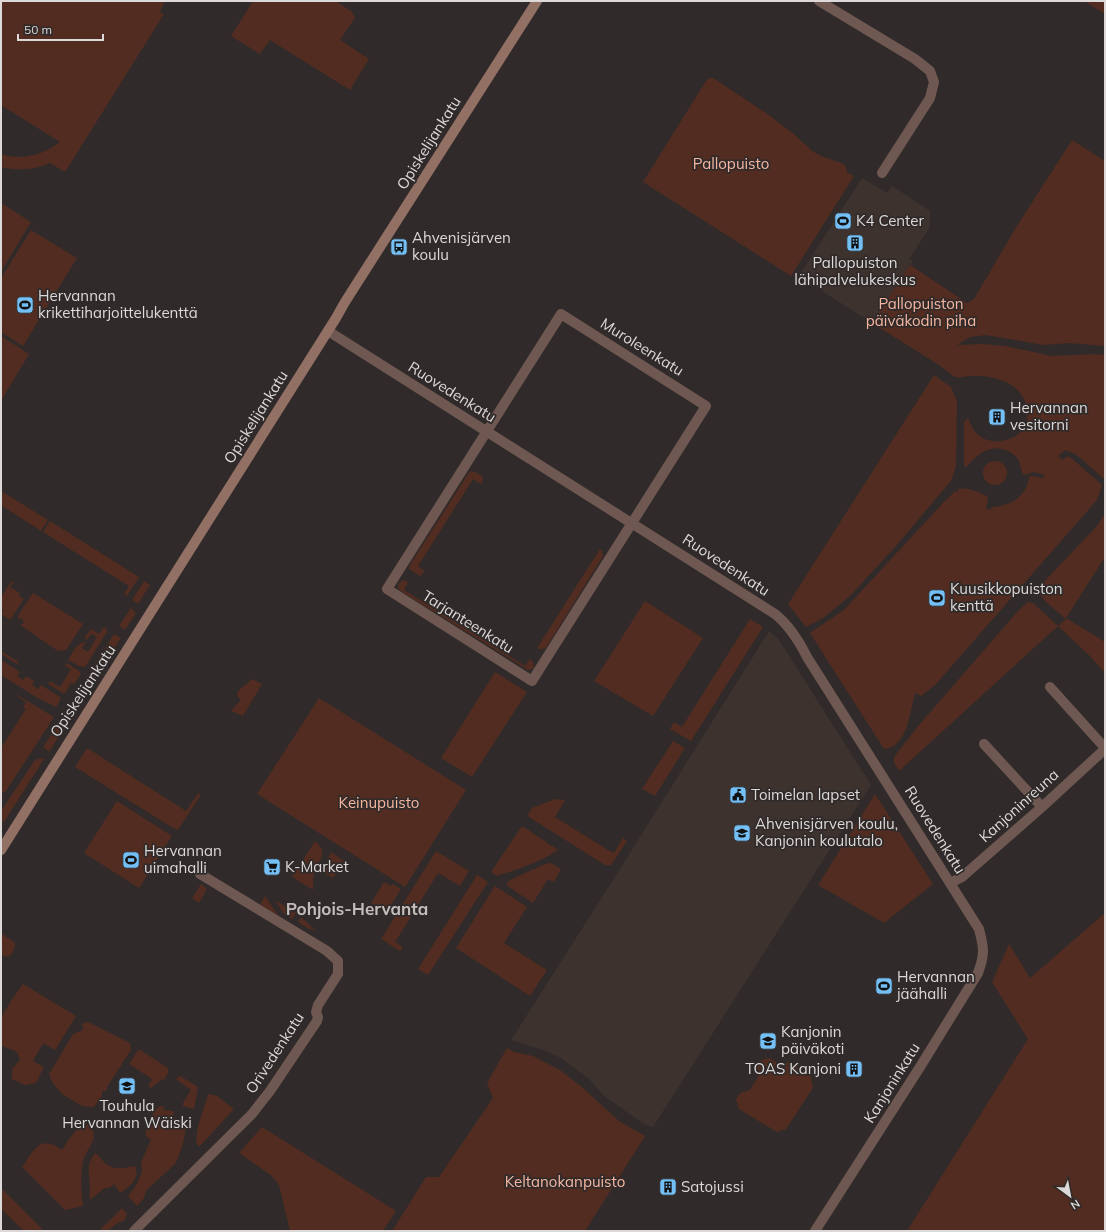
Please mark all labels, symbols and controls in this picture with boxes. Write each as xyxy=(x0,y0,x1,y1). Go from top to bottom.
scale bar xyxy=(18,16,103,42)
text: 50 m xyxy=(24,22,52,37)
street label: Opiskelijankatu xyxy=(392,93,465,193)
park label: Pallopuisto xyxy=(693,154,769,173)
sports icon: K4 Center xyxy=(833,211,853,231)
place label: K4 Center xyxy=(856,211,924,230)
place label: Ahvenisjärven koulu xyxy=(412,228,511,264)
building icon: Pallopuiston lähipalvelukeskus xyxy=(845,233,865,253)
bus stop icon: Ahvenisjärven koulu xyxy=(389,237,409,257)
place label: Pallopuiston lähipalvelukeskus xyxy=(794,253,916,289)
place label: Hervannan krikettiharjoittelukenttä xyxy=(38,286,198,322)
park label: Pallopuiston päiväkodin piha xyxy=(866,294,976,330)
sports icon: Hervannan krikettiharjoittelukenttä xyxy=(15,295,35,315)
street label: Muroleenkatu xyxy=(597,313,687,380)
street label: Ruovedenkatu xyxy=(405,357,500,426)
street label: Opiskelijankatu xyxy=(219,367,292,467)
place label: Hervannan vesitorni xyxy=(1010,398,1088,434)
building icon: Hervannan vesitorni xyxy=(987,407,1007,427)
street label: Ruovedenkatu xyxy=(679,529,773,600)
place label: Kuusikkopuiston kenttä xyxy=(950,579,1063,615)
street label: Tarjanteenkatu xyxy=(419,586,518,657)
sports icon: Kuusikkopuiston kenttä xyxy=(927,588,947,608)
street label: Opiskelijankatu xyxy=(46,641,120,740)
street label: Kanjoninreuna xyxy=(975,765,1062,846)
street label: Ruovedenkatu xyxy=(901,782,970,877)
public building icon: Toimelan lapset xyxy=(728,785,748,805)
place label: Toimelan lapset xyxy=(751,785,860,804)
park label: Keinupuisto xyxy=(339,793,419,812)
place label: Ahvenisjärven koulu, Kanjonin koulutalo xyxy=(755,814,898,850)
school or university icon: Ahvenisjärven koulu, Kanjonin koulutalo xyxy=(732,823,752,843)
place label: Hervannan uimahalli xyxy=(144,841,222,877)
sports icon: Hervannan uimahalli xyxy=(121,850,141,870)
supermarket icon: K-Market xyxy=(262,857,282,877)
place label: K-Market xyxy=(285,857,349,876)
district label: Pohjois-Hervanta xyxy=(286,898,428,919)
place label: Hervannan jäähalli xyxy=(896,967,975,1003)
sports icon: Hervannan jäähalli xyxy=(874,976,894,996)
street label: Orivedenkatu xyxy=(241,1009,308,1097)
place label: Kanjonin päiväkoti xyxy=(781,1022,844,1058)
school or university icon: Kanjonin päiväkoti xyxy=(758,1031,778,1051)
street label: Kanjoninkatu xyxy=(859,1039,924,1126)
place label: TOAS Kanjoni xyxy=(745,1059,841,1078)
building icon: TOAS Kanjoni xyxy=(844,1059,864,1079)
school or university icon: Touhula Hervannan Wäiski xyxy=(117,1076,137,1096)
place label: Touhula Hervannan Wäiski xyxy=(62,1096,192,1132)
park label: Keltanokanpuisto xyxy=(505,1172,625,1191)
north arrow xyxy=(1050,1176,1090,1216)
building icon: Satojussi xyxy=(658,1177,678,1197)
place label: Satojussi xyxy=(681,1177,744,1196)
text: N xyxy=(1068,1196,1083,1213)

